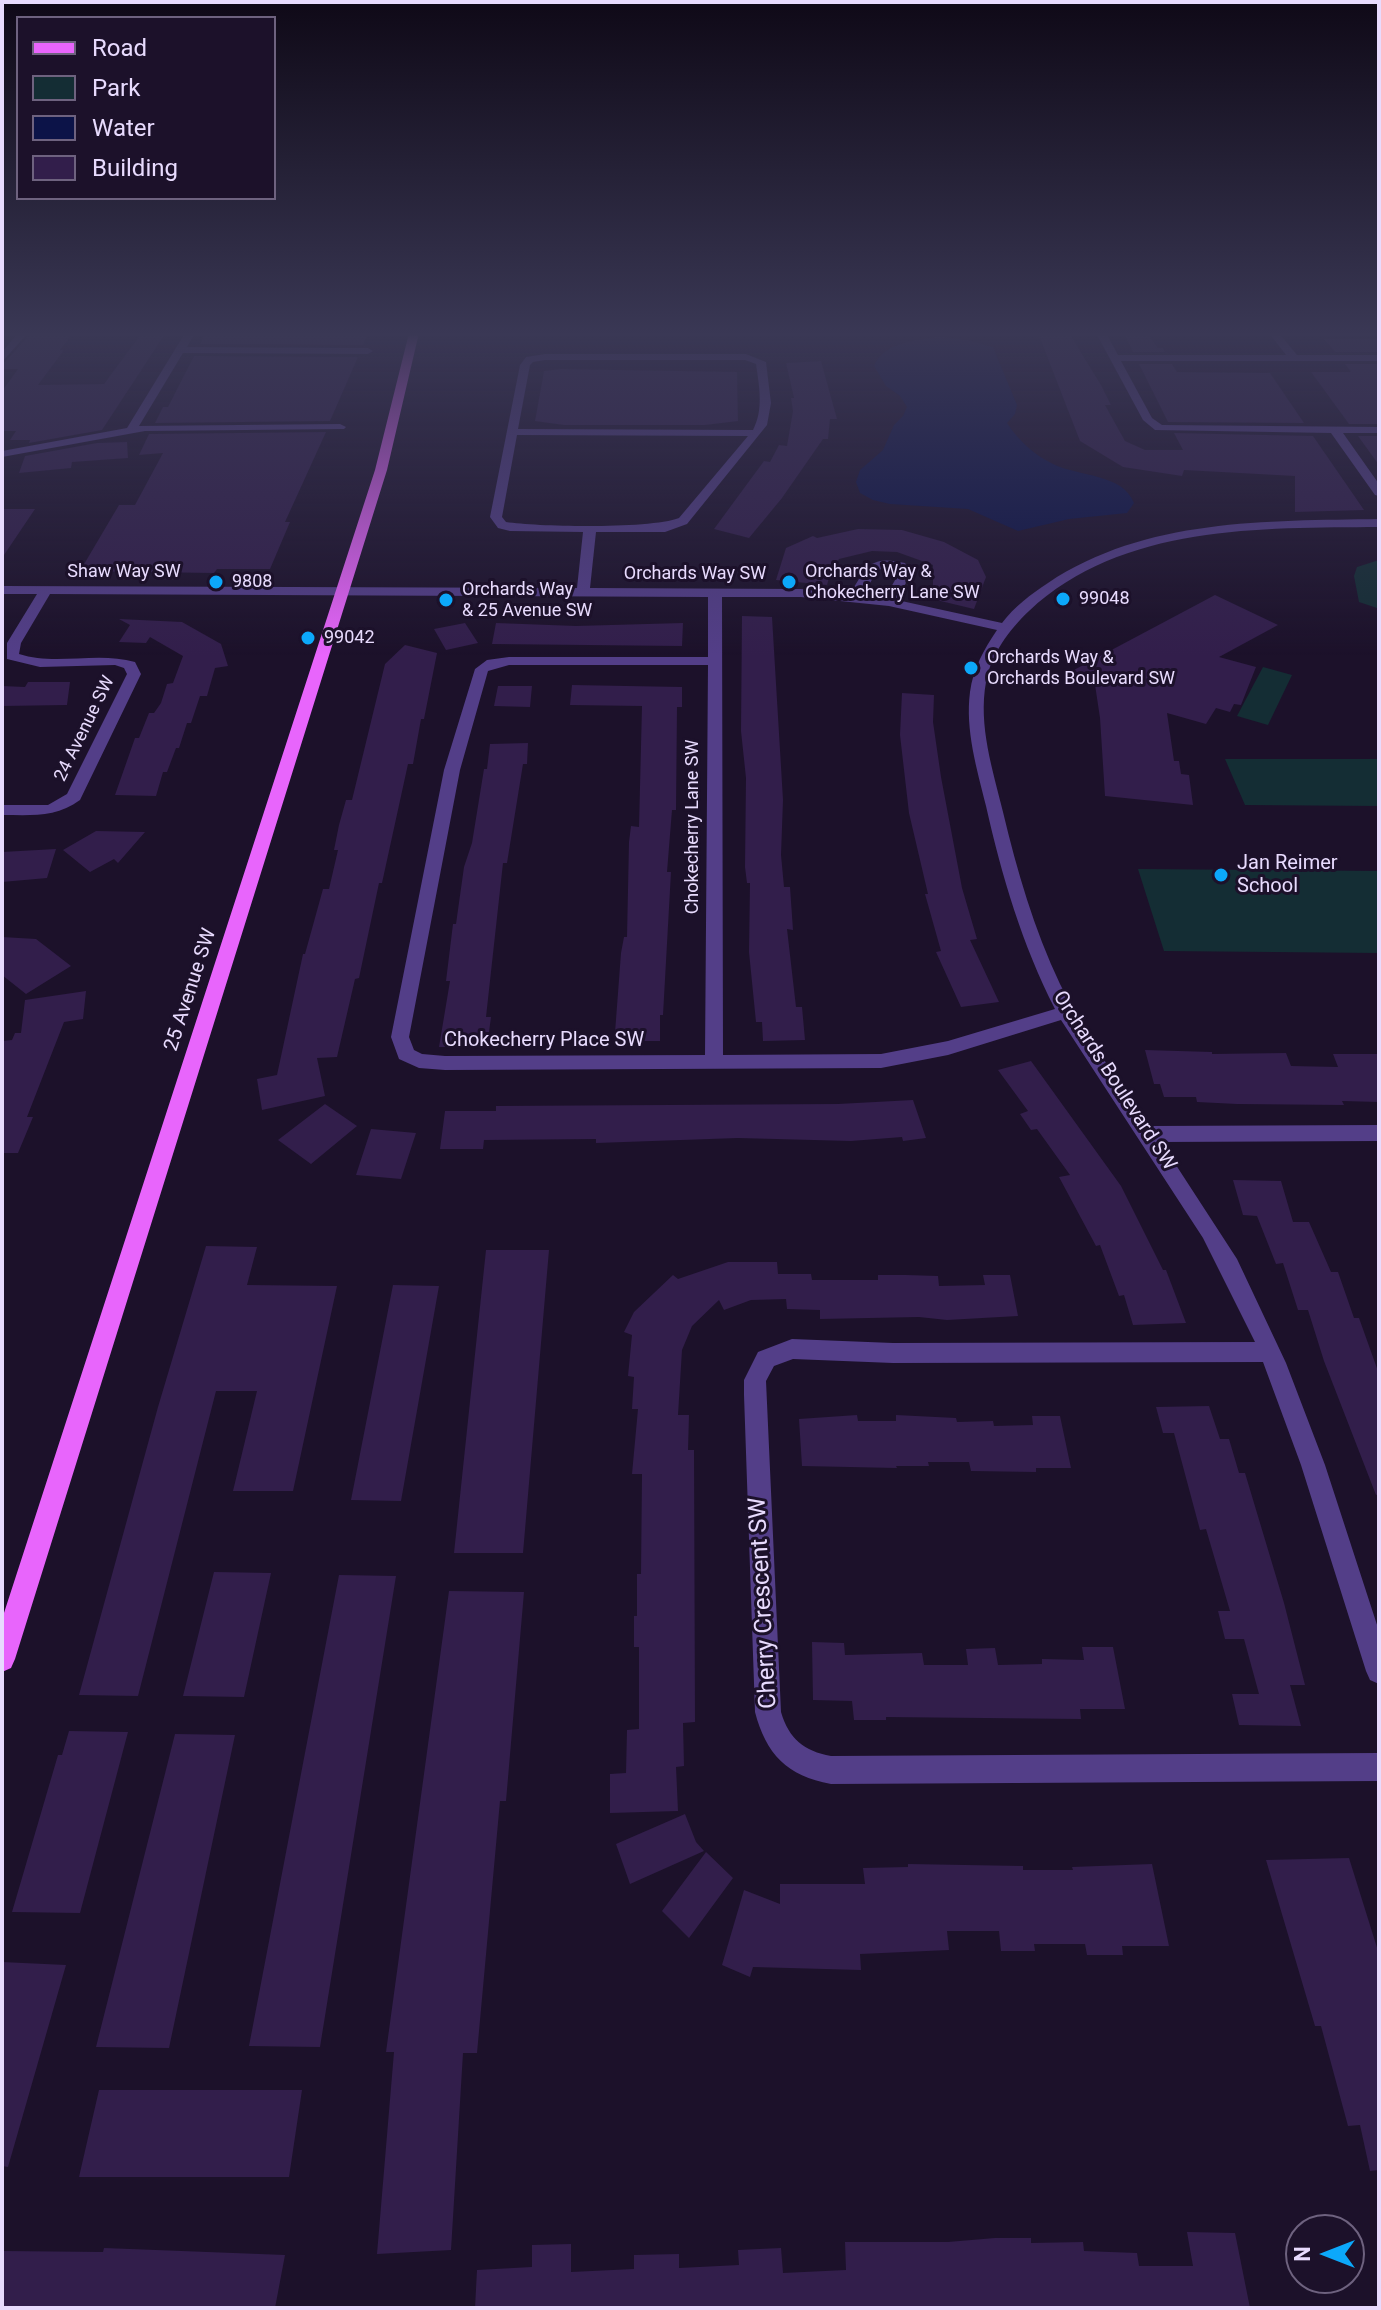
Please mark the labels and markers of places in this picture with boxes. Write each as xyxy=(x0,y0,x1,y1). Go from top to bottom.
place label: Orchards Way & Chokecherry Lane SW xyxy=(805,561,980,604)
place label: 9808 xyxy=(232,571,272,593)
marker: 9808 xyxy=(207,573,225,591)
marker: Orchards Way & Chokecherry Lane SW xyxy=(780,573,798,591)
place label: Orchards Way & 25 Avenue SW xyxy=(462,579,592,622)
place label: 99048 xyxy=(1079,588,1130,610)
marker: 99048 xyxy=(1054,590,1072,608)
marker: Orchards Way & 25 Avenue SW xyxy=(437,591,455,609)
place label: 99042 xyxy=(324,627,375,649)
marker: 99042 xyxy=(299,629,317,647)
place label: Orchards Way & Orchards Boulevard SW xyxy=(987,647,1175,690)
marker: Orchards Way & Orchards Boulevard SW xyxy=(962,659,980,677)
place label: Jan Reimer School xyxy=(1237,852,1338,899)
marker: Jan Reimer School xyxy=(1212,866,1230,884)

